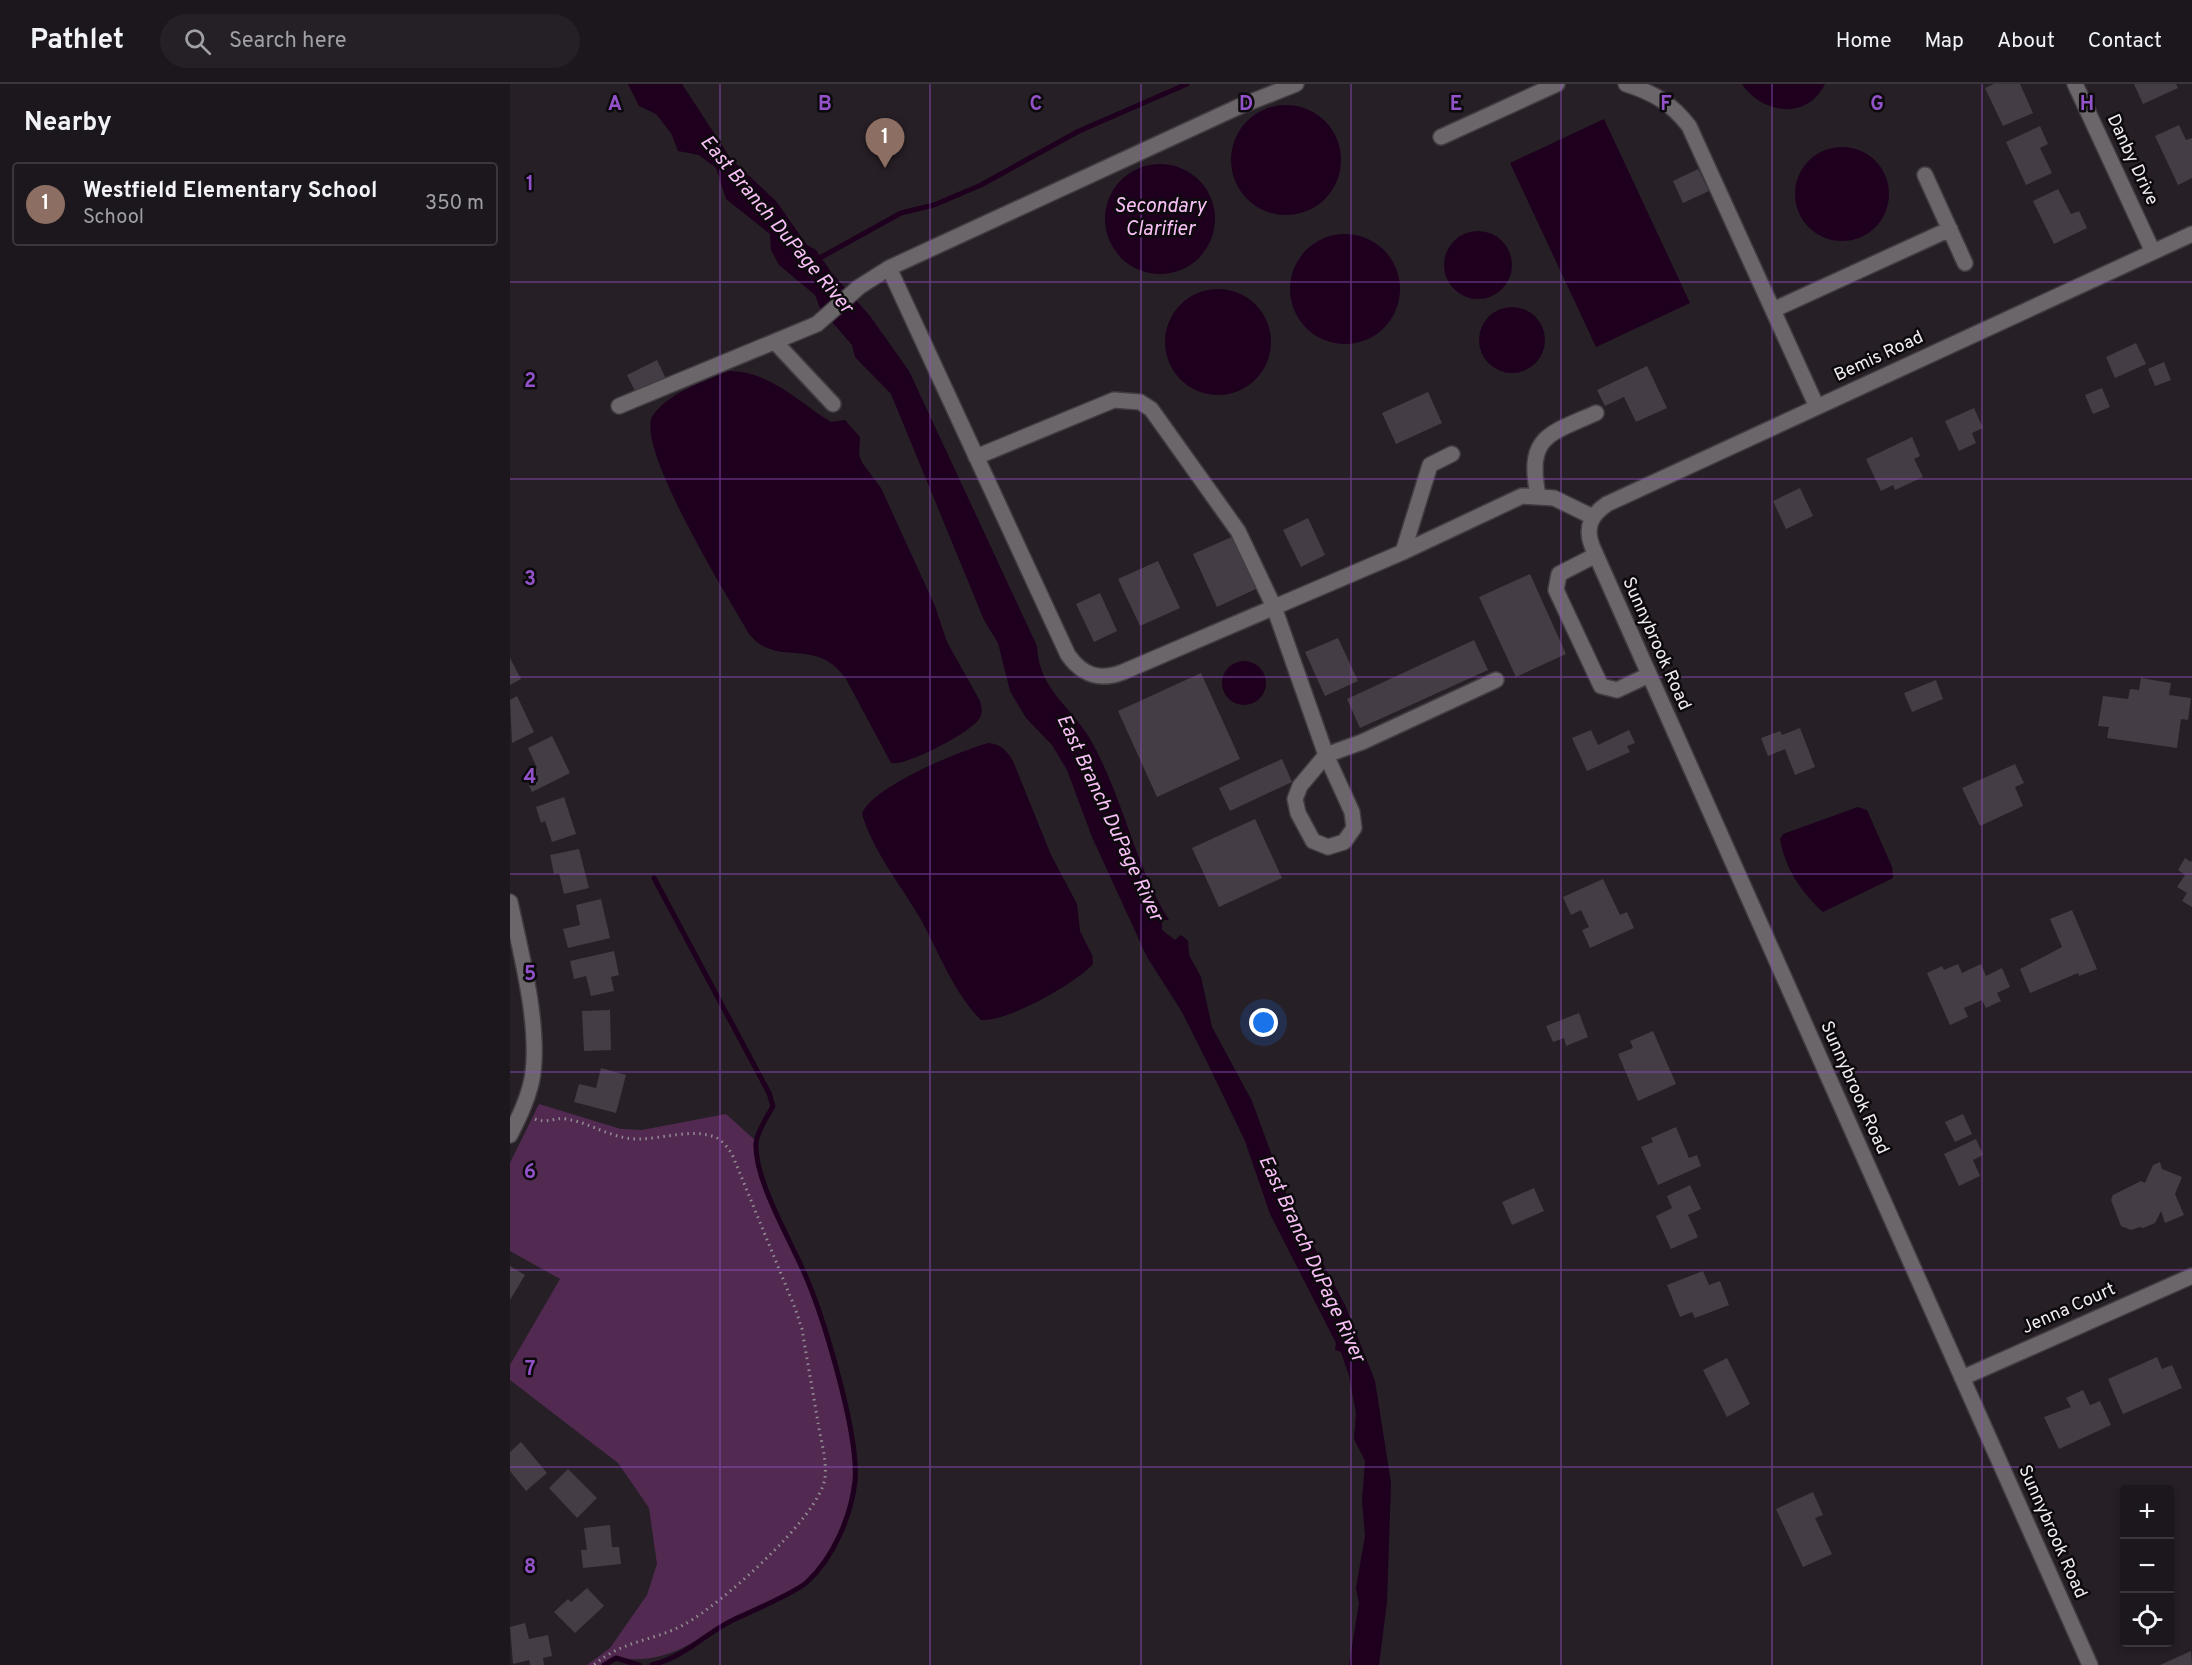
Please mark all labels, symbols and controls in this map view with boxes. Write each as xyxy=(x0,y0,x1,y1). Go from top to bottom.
search box xyxy=(160,14,580,68)
text: Pathlet xyxy=(30,23,124,59)
icon: search xyxy=(181,25,214,58)
text: Search here xyxy=(229,28,347,55)
text: Home xyxy=(1836,28,1892,55)
text: Map xyxy=(1925,28,1964,55)
text: About xyxy=(1997,28,2055,55)
text: Contact xyxy=(2088,28,2162,55)
text: A xyxy=(608,92,622,118)
text: B xyxy=(818,92,832,118)
text: C xyxy=(1030,92,1042,118)
text: D xyxy=(1239,92,1253,118)
text: E xyxy=(1450,92,1462,118)
text: F xyxy=(1660,92,1672,118)
text: G xyxy=(1870,92,1884,118)
text: H xyxy=(2080,92,2094,118)
text: Nearby xyxy=(24,107,112,140)
street label: Danby Drive xyxy=(2101,111,2163,209)
pin: 1 xyxy=(866,118,904,168)
water label: East Branch DuPage River xyxy=(694,130,859,321)
text: 1 xyxy=(526,172,534,198)
text: Westfield Elementary School xyxy=(83,178,377,205)
text: 1 xyxy=(42,191,50,217)
text: 350 m xyxy=(425,191,484,217)
water label: Secondary Clarifier xyxy=(1114,194,1208,243)
text: School xyxy=(83,205,144,231)
street label: Bemis Road xyxy=(1831,326,1927,388)
text: 2 xyxy=(524,369,536,395)
text: 3 xyxy=(524,567,536,593)
street label: Sunnybrook Road xyxy=(1616,574,1696,714)
water label: East Branch DuPage River xyxy=(1050,710,1169,927)
text: 4 xyxy=(524,765,536,791)
text: 5 xyxy=(524,962,536,988)
your location xyxy=(1249,1008,1278,1037)
street label: Sunnybrook Road xyxy=(1814,1018,1894,1158)
water label: East Branch DuPage River xyxy=(1252,1151,1371,1368)
text: 6 xyxy=(524,1160,536,1186)
street label: Jenna Court xyxy=(2019,1278,2119,1340)
text: 7 xyxy=(525,1357,535,1383)
street label: Sunnybrook Road xyxy=(2012,1462,2092,1602)
map controls xyxy=(2120,1485,2174,1647)
button: + xyxy=(2120,1485,2174,1539)
button: − xyxy=(2120,1539,2174,1593)
text: 8 xyxy=(524,1555,536,1581)
button: locate xyxy=(2120,1593,2174,1647)

